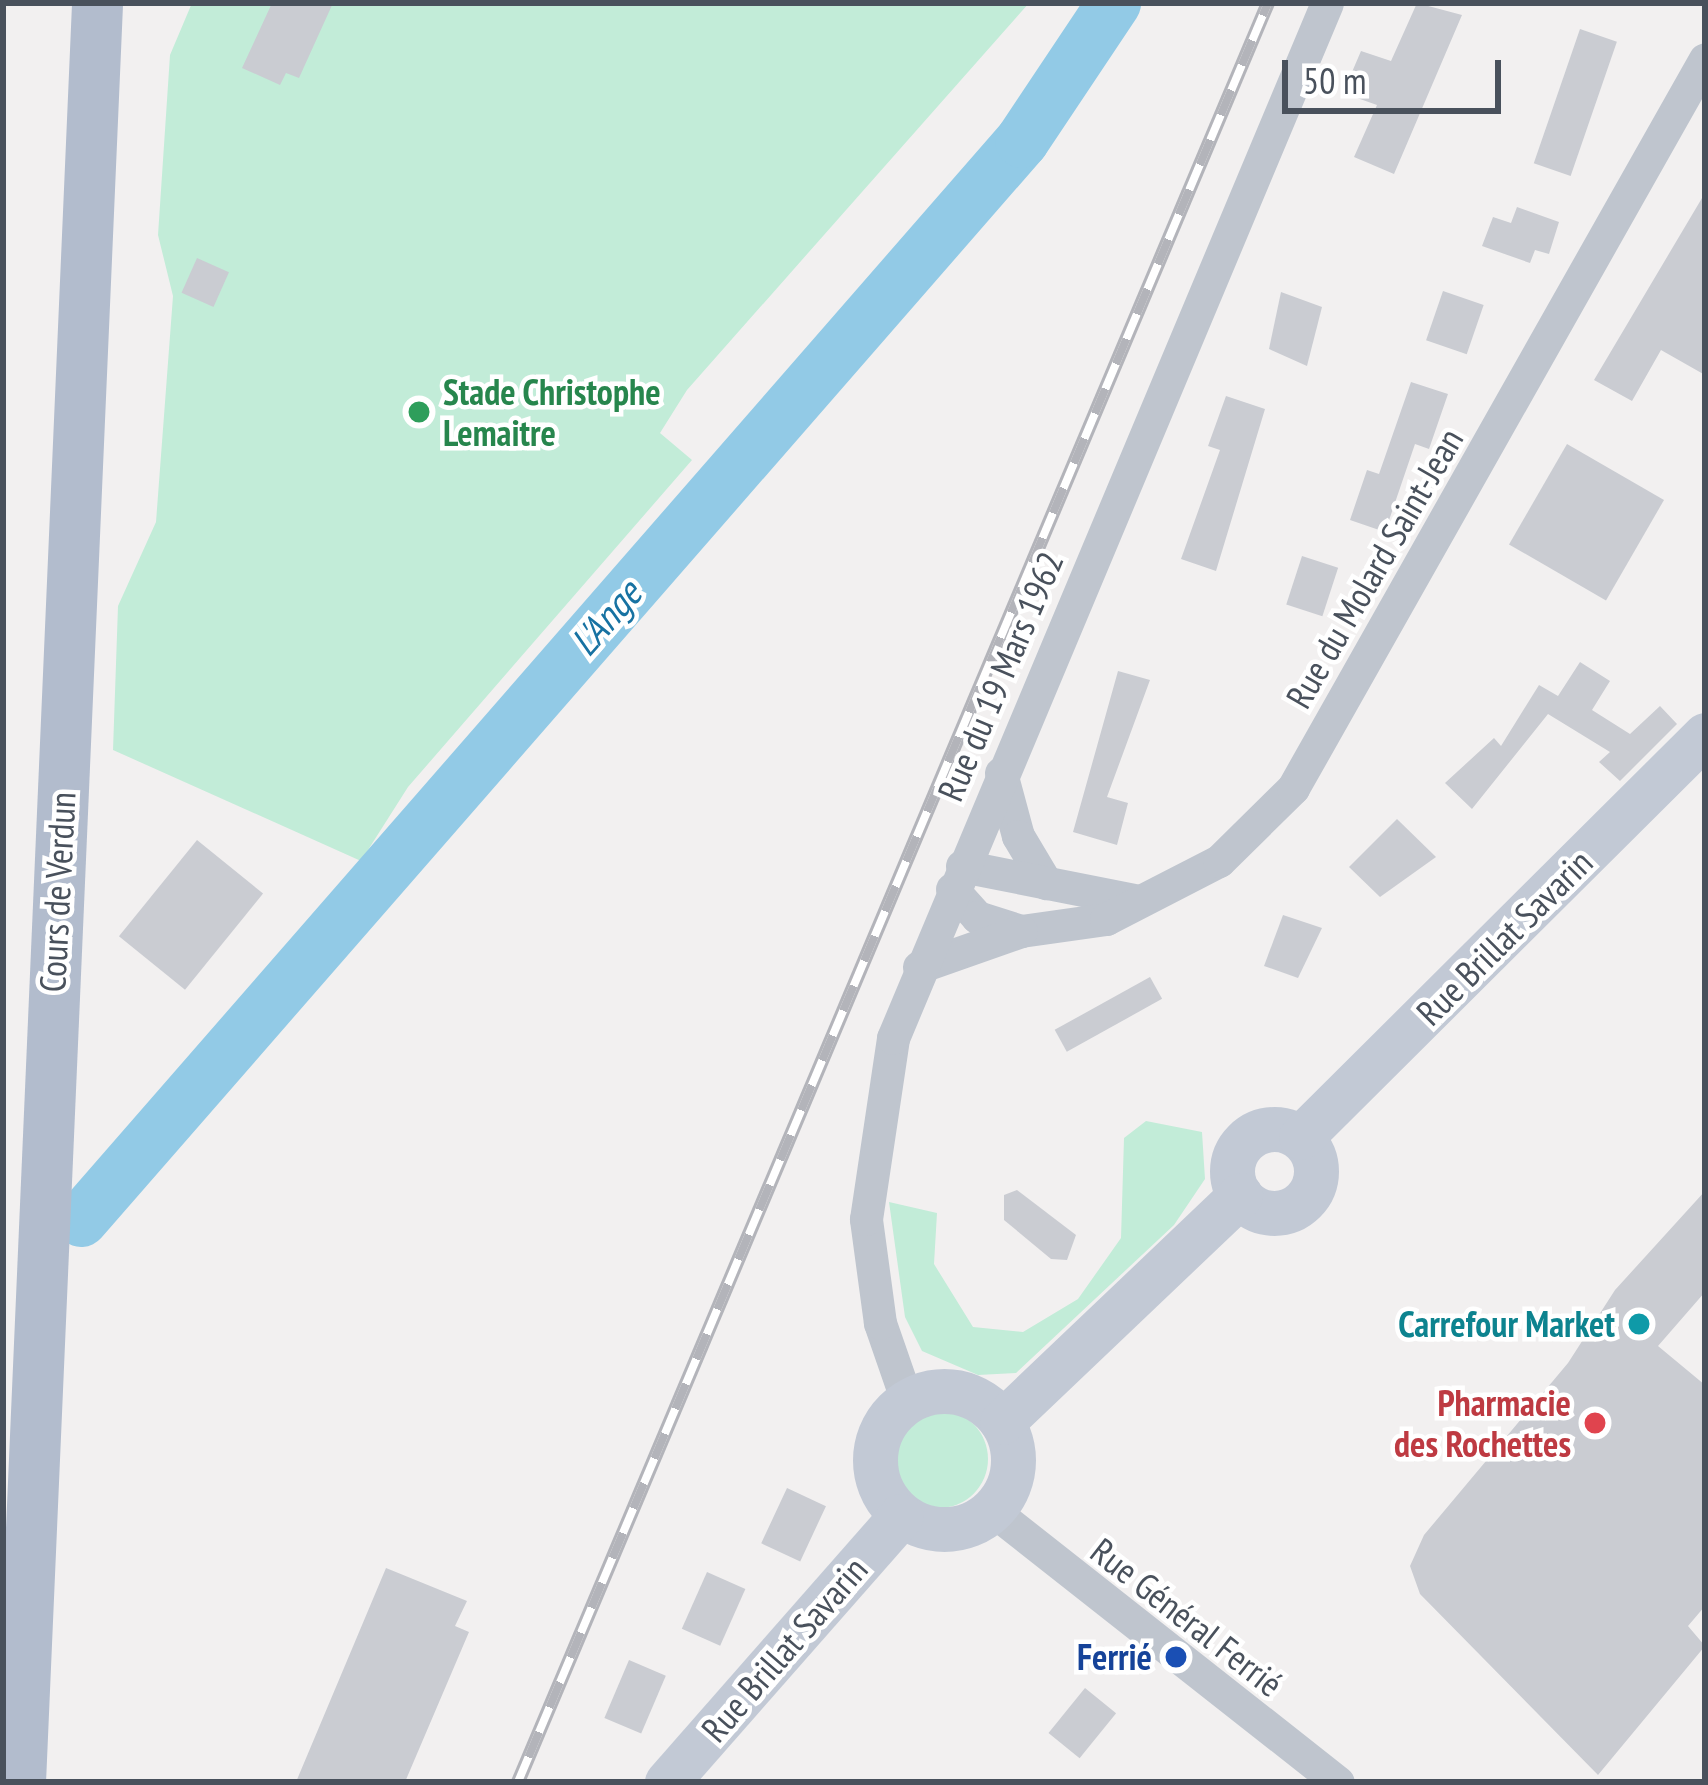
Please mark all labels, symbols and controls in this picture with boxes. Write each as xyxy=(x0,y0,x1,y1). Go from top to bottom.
scale bar xyxy=(1288,36,1507,110)
text: 50 m xyxy=(1303,57,1366,104)
place label: Stade Christophe Lemaitre xyxy=(443,369,661,454)
marker: Stade Christophe Lemaitre xyxy=(406,399,432,425)
street label: Rue du Molard Saint-Jean xyxy=(1276,421,1472,715)
street label: Rue du 19 Mars 1962 xyxy=(928,545,1072,807)
water label: L'Ange xyxy=(561,571,651,665)
street label: Cours de Verdun xyxy=(30,790,84,994)
street label: Rue Brillat Savarin xyxy=(1407,840,1601,1034)
place label: Carrefour Market xyxy=(1398,1302,1615,1346)
marker: Carrefour Market xyxy=(1626,1311,1652,1337)
place label: Pharmacie des Rochettes xyxy=(1394,1380,1571,1465)
marker: Pharmacie des Rochettes xyxy=(1582,1410,1608,1436)
street label: Rue Général Ferrié xyxy=(1083,1529,1291,1705)
street label: Rue Brillat Savarin xyxy=(692,1548,876,1750)
place label: Ferrié xyxy=(1077,1635,1152,1679)
marker: Ferrié xyxy=(1163,1644,1189,1670)

